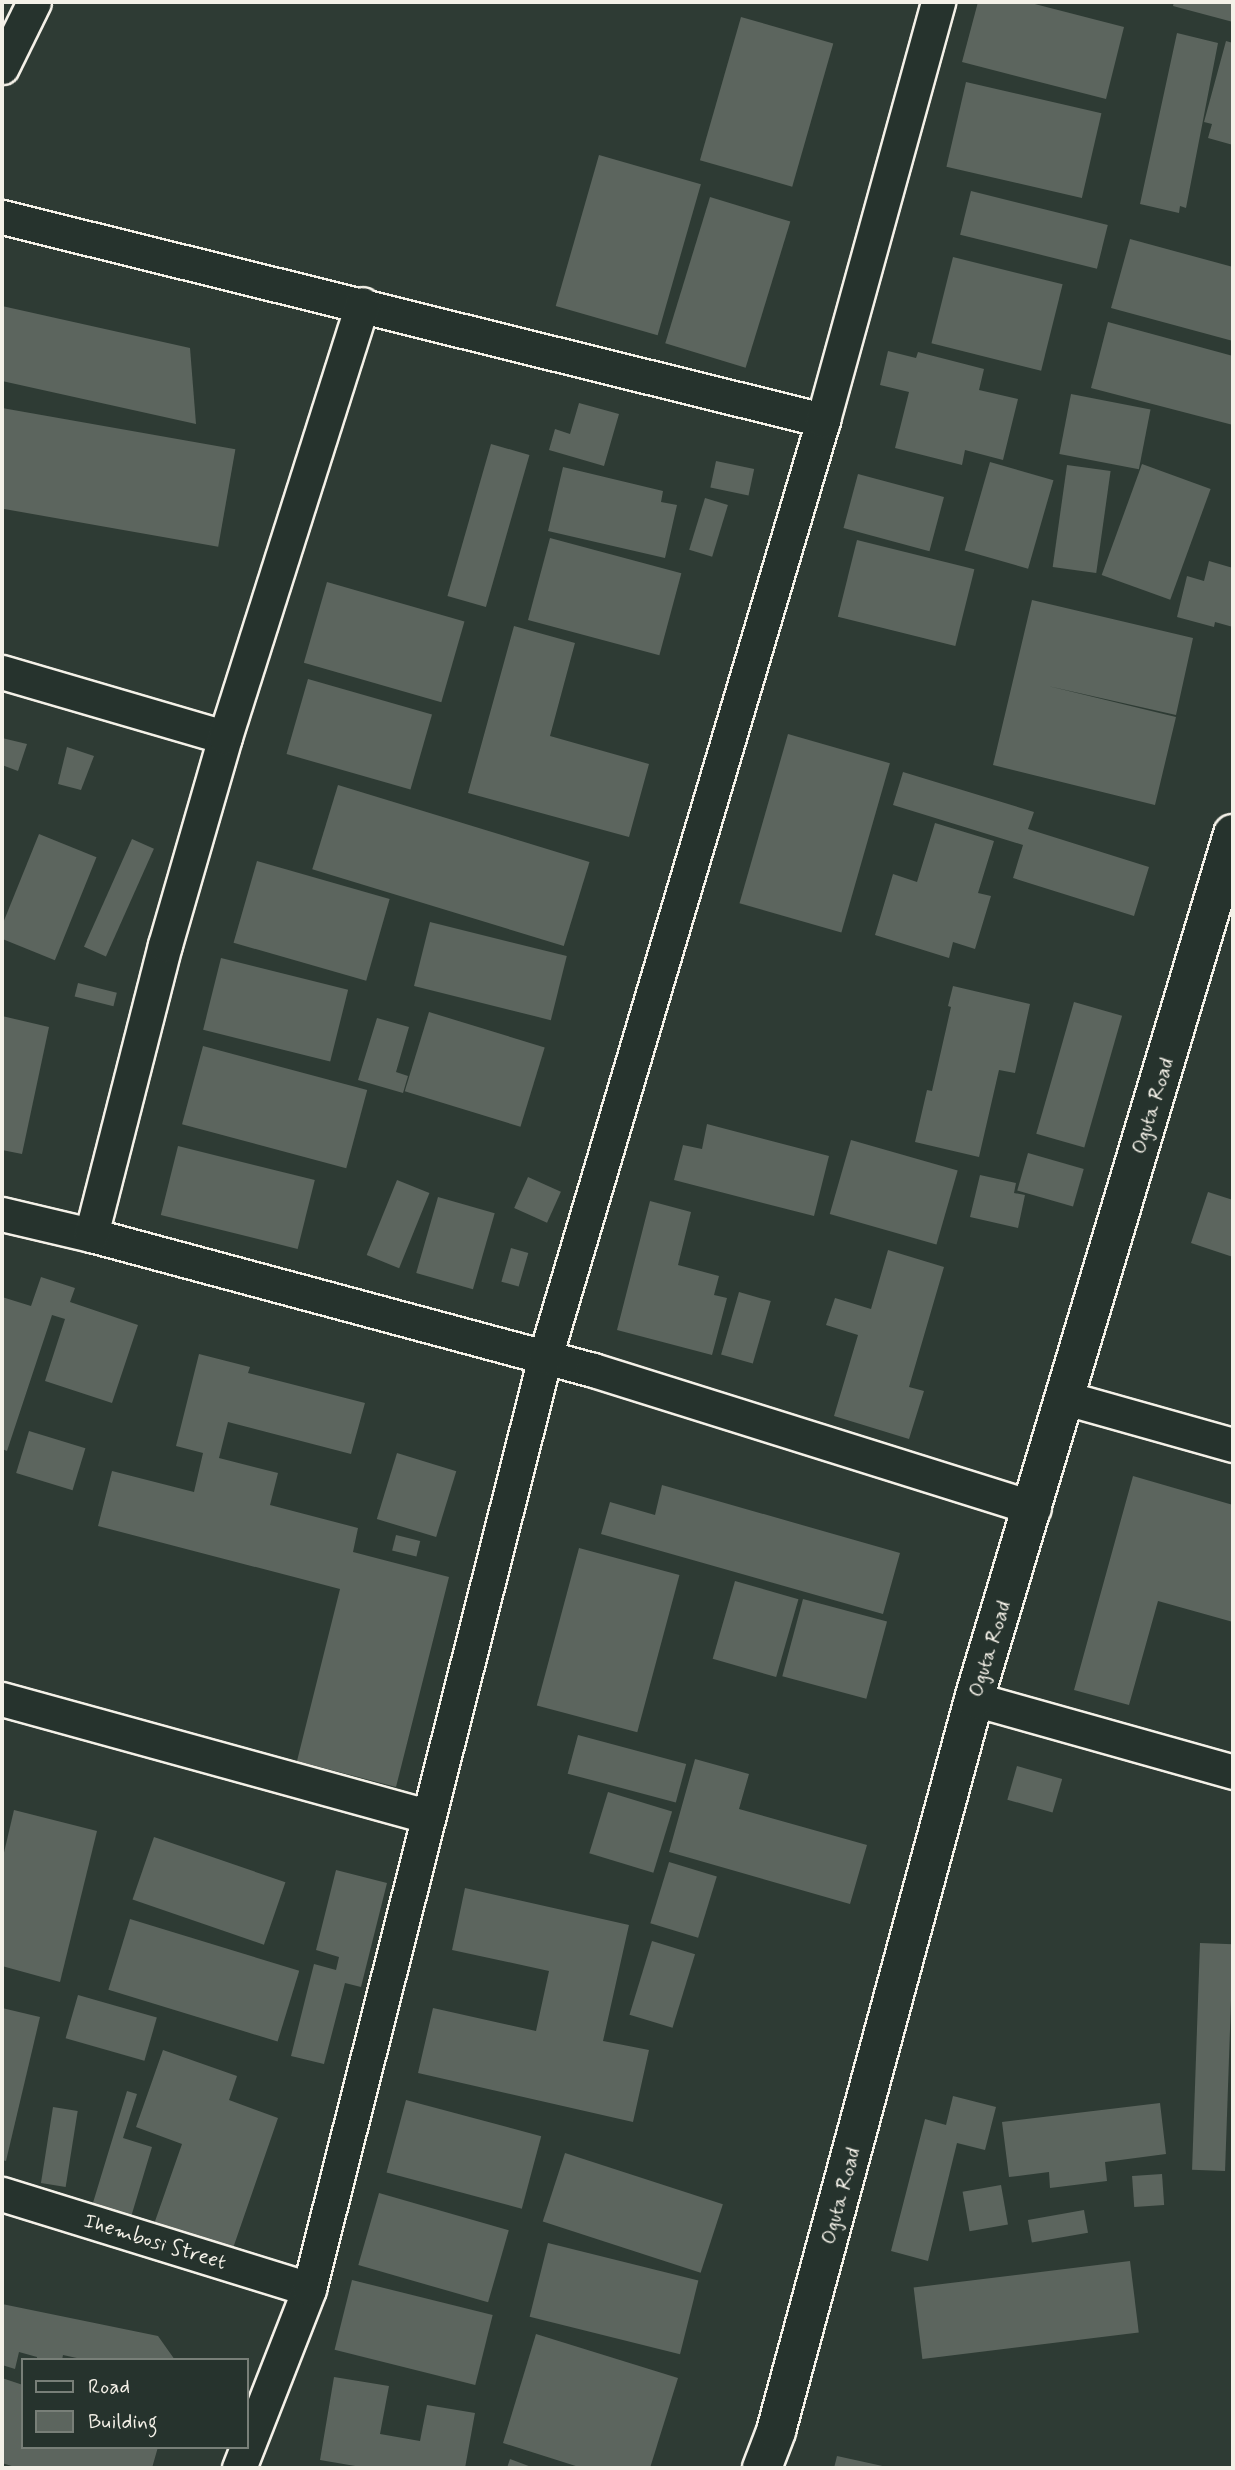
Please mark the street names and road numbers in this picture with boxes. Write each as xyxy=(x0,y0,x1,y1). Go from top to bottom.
street label: Oguta Road xyxy=(1127,1055,1179,1157)
street label: Oguta Road xyxy=(964,1598,1016,1700)
street label: Oguta Road xyxy=(816,2145,866,2247)
street label: Ihembosi Street xyxy=(79,2208,231,2276)

